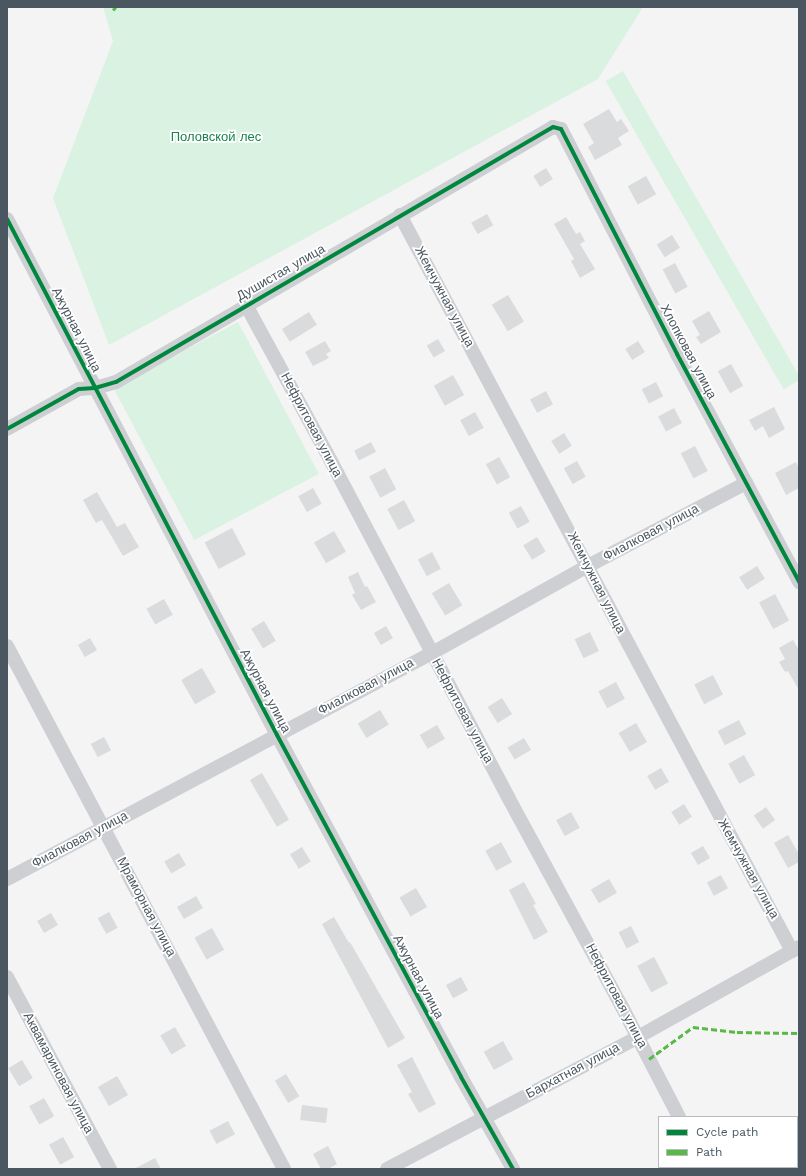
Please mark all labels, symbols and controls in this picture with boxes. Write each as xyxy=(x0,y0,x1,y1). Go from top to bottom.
park label: Половской лес xyxy=(171,129,261,145)
street label: Душистая улица xyxy=(234,241,328,305)
street label: Жемчужная улица xyxy=(411,244,477,350)
street label: Ажурная улица xyxy=(48,285,104,375)
street label: Хлопковая улица xyxy=(656,302,720,402)
street label: Нефритовая улица xyxy=(277,370,345,480)
street label: Фиалковая улица xyxy=(600,501,702,565)
street label: Жемчужная улица xyxy=(564,530,628,636)
street label: Ажурная улица xyxy=(236,646,294,736)
street label: Фиалковая улица xyxy=(315,655,417,719)
street label: Нефритовая улица xyxy=(428,656,496,766)
street label: Фиалковая улица xyxy=(29,808,131,872)
street label: Жемчужная улица xyxy=(714,816,782,922)
street label: Мраморная улица xyxy=(113,855,179,959)
street label: Ажурная улица xyxy=(389,932,447,1022)
street label: Нефритовая улица xyxy=(582,941,650,1051)
street label: Аквамариновая улица xyxy=(20,1010,96,1136)
street label: Бархатная улица xyxy=(524,1040,622,1102)
legend xyxy=(658,1116,798,1168)
text: Cycle path xyxy=(696,1125,758,1139)
text: Path xyxy=(696,1145,722,1159)

